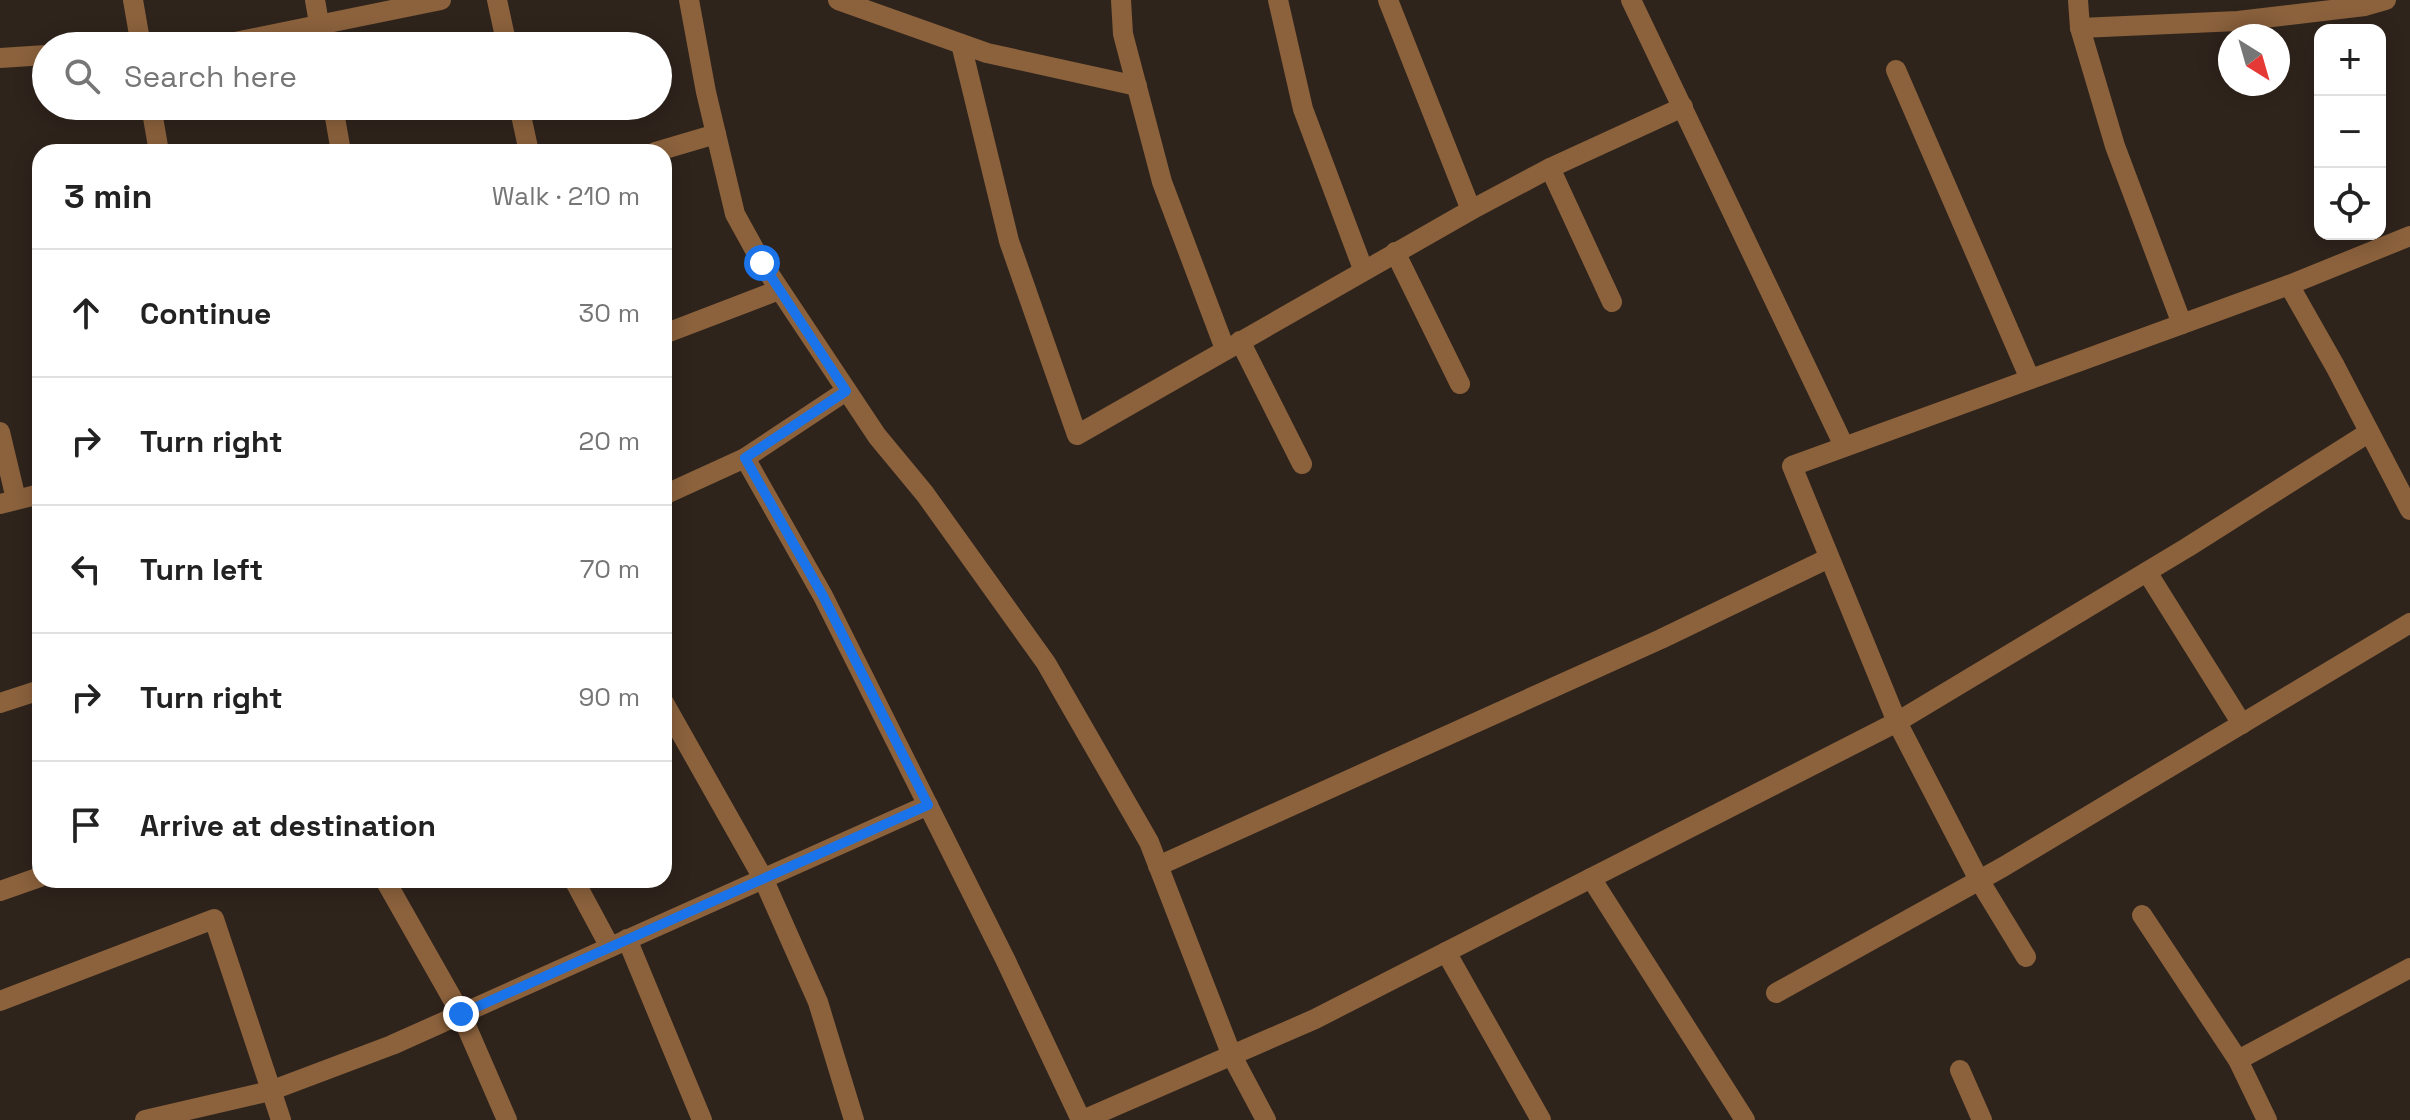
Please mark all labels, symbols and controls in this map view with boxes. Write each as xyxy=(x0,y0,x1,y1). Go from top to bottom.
north arrow xyxy=(2218,24,2290,96)
map controls xyxy=(2314,24,2386,240)
button: + xyxy=(2314,24,2386,96)
search box xyxy=(32,32,672,120)
icon: search xyxy=(60,54,104,98)
text: Search here xyxy=(124,57,297,96)
button: − xyxy=(2314,96,2386,168)
button: locate xyxy=(2314,168,2386,240)
text: 3 min xyxy=(64,175,152,218)
text: Walk · 210 m xyxy=(492,179,640,213)
route start xyxy=(744,245,780,281)
icon: ahead xyxy=(64,291,108,335)
text: Continue xyxy=(140,294,271,333)
text: 30 m xyxy=(579,296,640,330)
icon: right xyxy=(64,419,108,463)
text: Turn right xyxy=(140,422,283,461)
text: 20 m xyxy=(579,424,640,458)
icon: left xyxy=(64,547,108,591)
text: Turn left xyxy=(140,550,263,589)
text: 70 m xyxy=(580,552,640,586)
icon: right xyxy=(64,675,108,719)
text: Turn right xyxy=(140,678,283,717)
text: 90 m xyxy=(578,680,640,714)
icon: arrive xyxy=(64,803,108,847)
text: Arrive at destination xyxy=(140,806,436,845)
route end xyxy=(443,996,479,1032)

